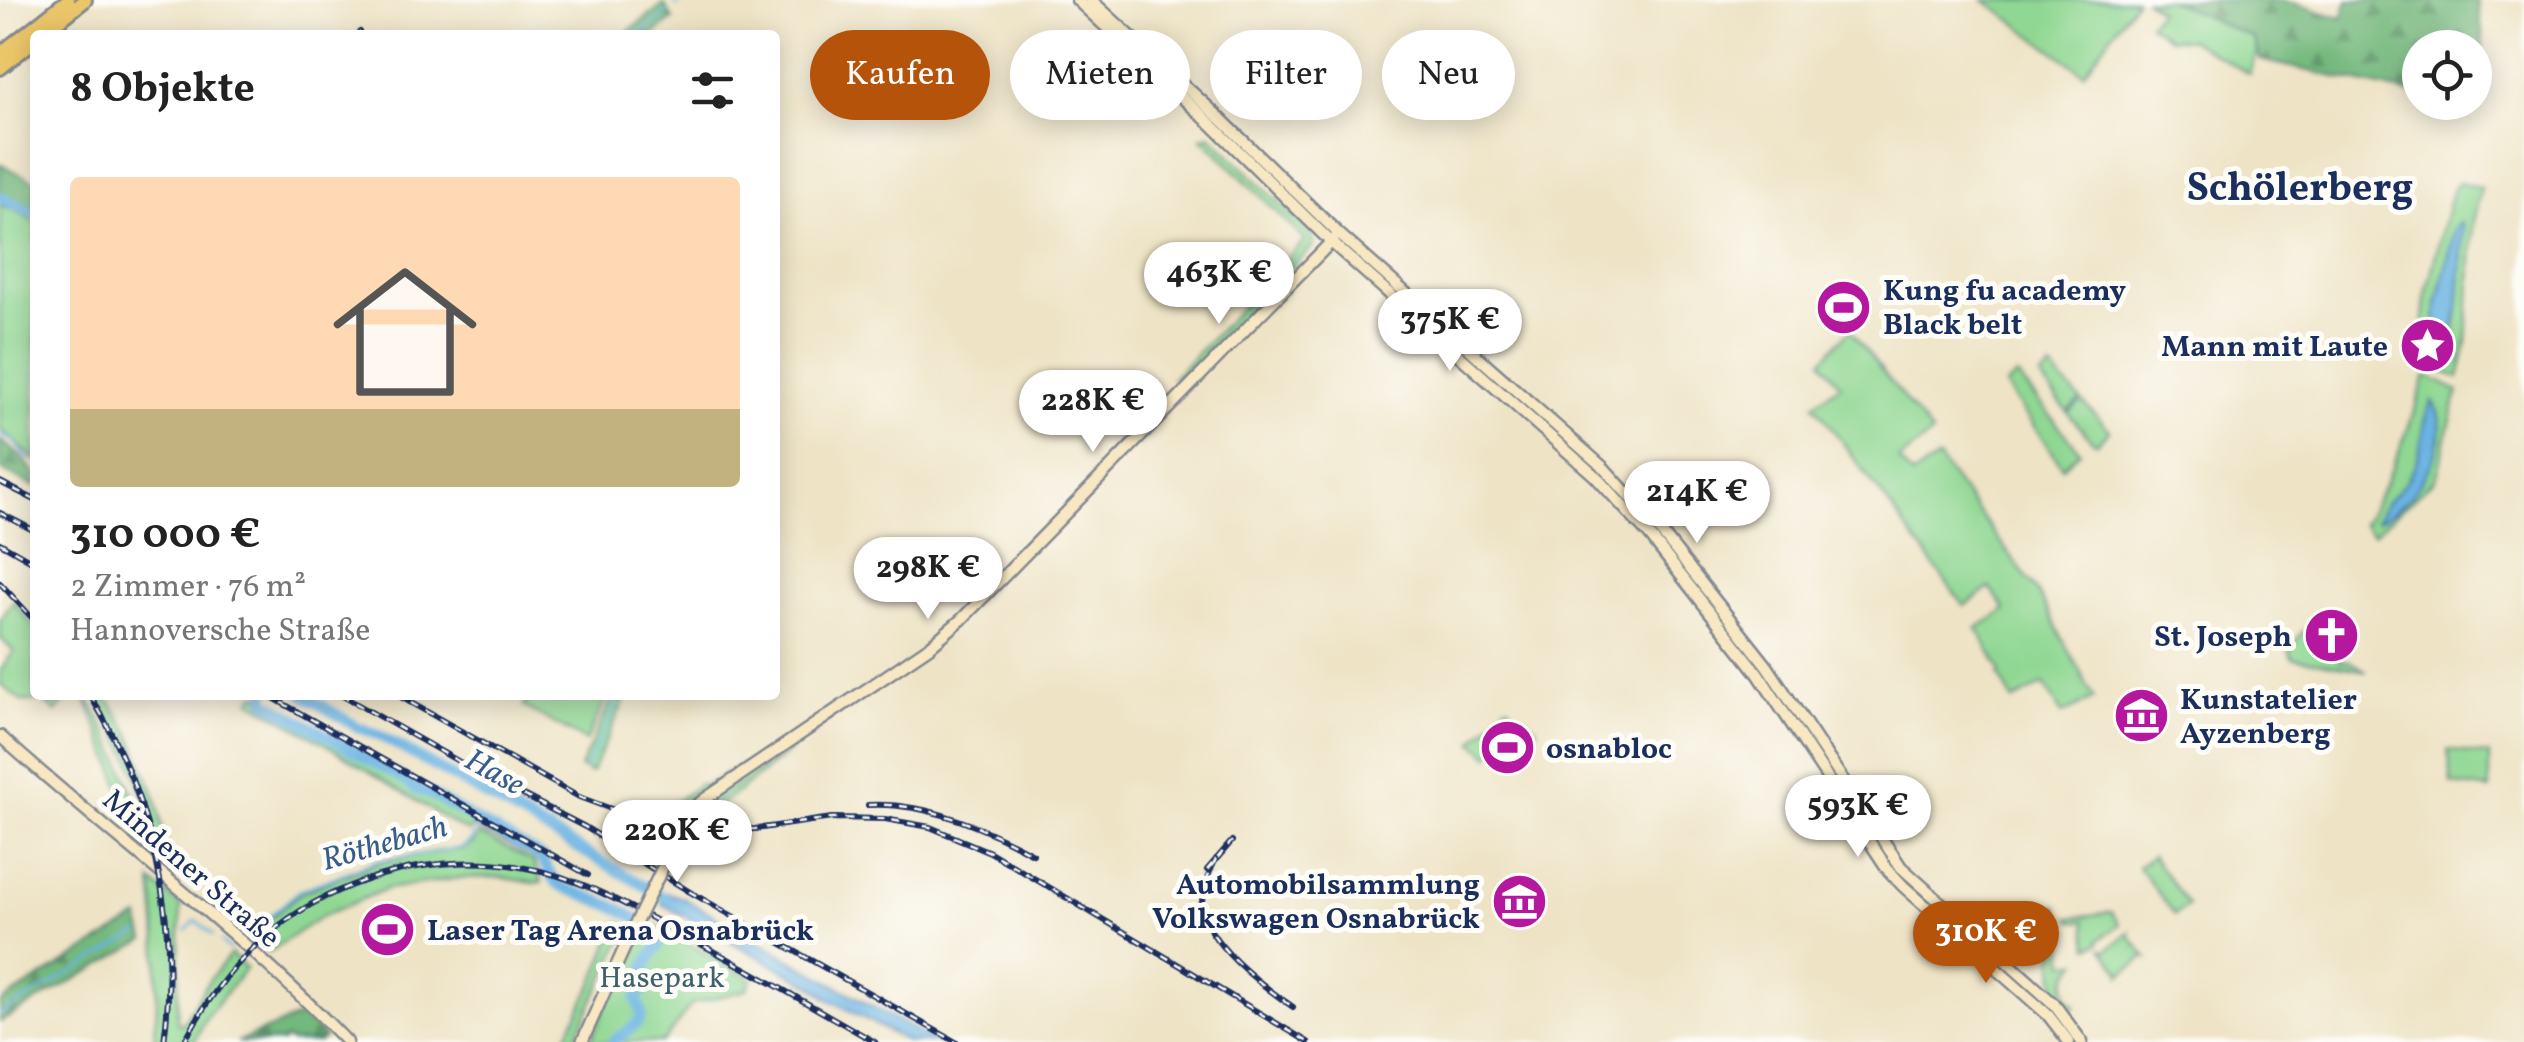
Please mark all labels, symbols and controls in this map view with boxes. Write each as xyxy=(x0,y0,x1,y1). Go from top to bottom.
chip: Kaufen xyxy=(810,30,990,120)
chip: Mieten xyxy=(1010,30,1190,120)
chip: Filter xyxy=(1210,30,1362,120)
chip: Neu xyxy=(1382,30,1515,120)
map controls xyxy=(2402,30,2492,120)
button: locate xyxy=(2402,30,2492,120)
text: 8 Objekte xyxy=(70,61,255,120)
icon: filters xyxy=(685,63,740,118)
district label: Schölerberg xyxy=(2186,162,2414,218)
icon: home xyxy=(315,242,495,422)
pin: 463K € xyxy=(1138,242,1300,327)
text: 463K € xyxy=(1166,252,1272,296)
place label: Kung fu academy Black belt xyxy=(1883,271,2126,347)
sports icon: Kung fu academy Black belt xyxy=(1814,277,1874,337)
pin: 375K € xyxy=(1369,289,1531,374)
text: 375K € xyxy=(1400,299,1500,343)
place icon: Mann mit Laute xyxy=(2397,316,2457,376)
place label: Mann mit Laute xyxy=(2161,327,2388,369)
pin: 228K € xyxy=(1012,370,1174,455)
text: 228K € xyxy=(1041,380,1145,424)
pin: 214K € xyxy=(1616,461,1778,546)
text: 214K € xyxy=(1646,471,1748,515)
text: 310 000 € xyxy=(70,507,260,566)
pin: 298K € xyxy=(847,537,1009,622)
text: 298K € xyxy=(876,547,980,591)
text: 2 Zimmer · 76 m² xyxy=(70,566,306,610)
church icon: St. Joseph xyxy=(2301,606,2361,666)
text: Hannoversche Straße xyxy=(70,610,370,654)
place label: St. Joseph xyxy=(2154,617,2292,659)
place label: Kunstatelier Ayzenberg xyxy=(2180,680,2357,756)
museum icon: Kunstatelier Ayzenberg xyxy=(2111,686,2171,746)
sports icon: osnabloc xyxy=(1477,718,1537,778)
place label: osnabloc xyxy=(1546,729,1672,771)
water label: Hase xyxy=(456,739,532,808)
pin: 593K € xyxy=(1777,775,1939,860)
street label: Mindener Straße xyxy=(93,780,289,959)
text: 593K € xyxy=(1807,785,1909,829)
pin: 220K € xyxy=(596,800,758,885)
water label: Röthebach xyxy=(317,806,453,884)
text: 220K € xyxy=(624,810,730,854)
place label: Automobilsammlung Volkswagen Osnabrück xyxy=(1152,865,1480,941)
museum icon: Automobilsammlung Volkswagen Osnabrück xyxy=(1489,871,1549,931)
sports icon: Laser Tag Arena Osnabrück xyxy=(358,900,418,960)
pin: 310K € xyxy=(1905,901,2067,986)
place label: Laser Tag Arena Osnabrück xyxy=(427,911,814,953)
text: 310K € xyxy=(1935,911,2037,955)
park label: Hasepark xyxy=(599,958,725,1000)

